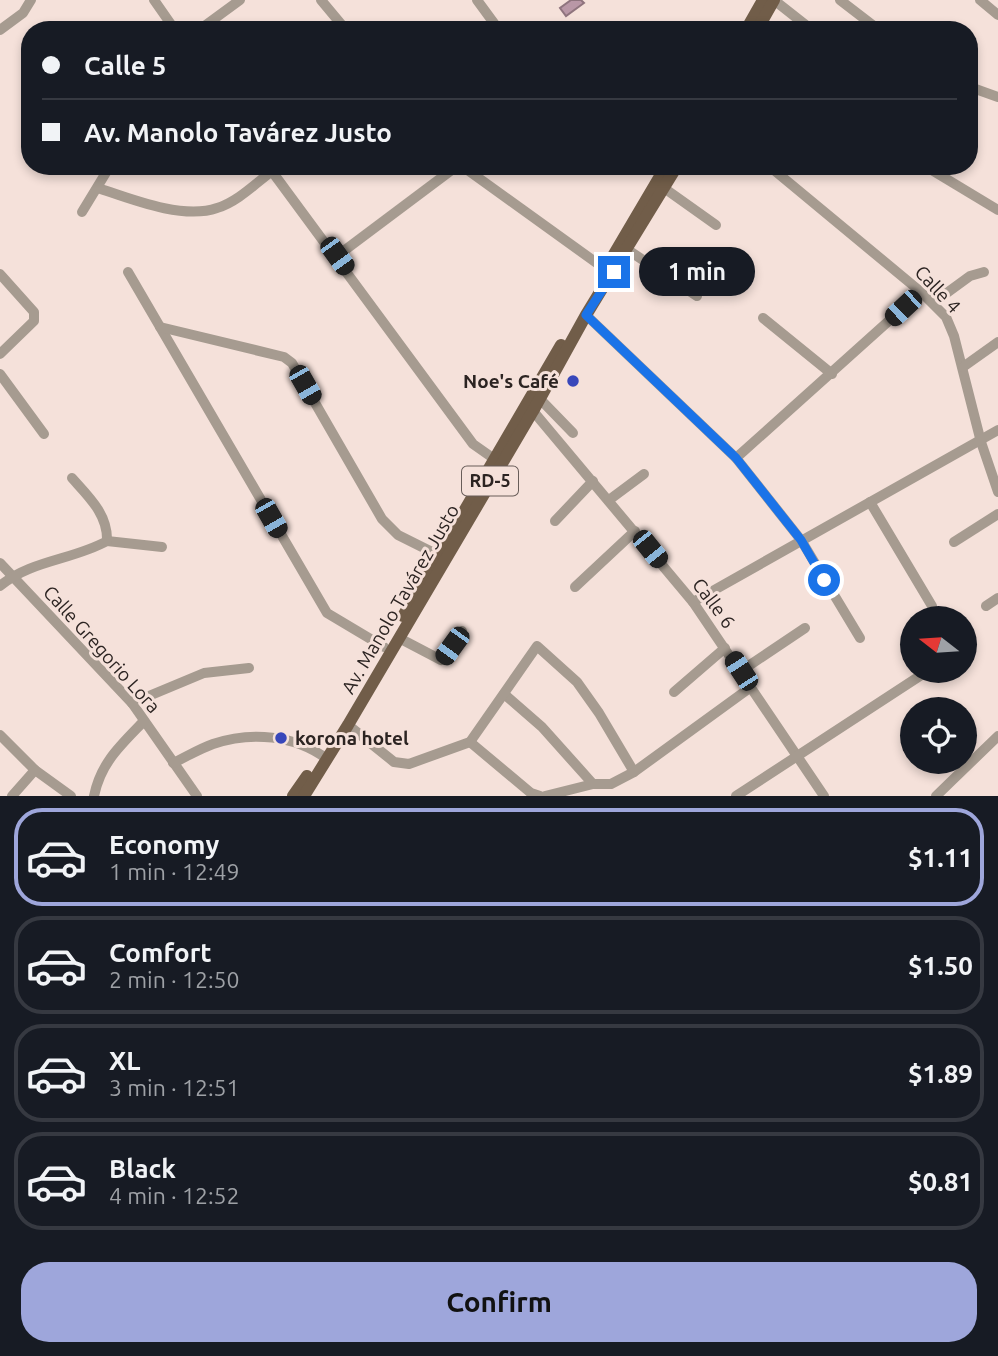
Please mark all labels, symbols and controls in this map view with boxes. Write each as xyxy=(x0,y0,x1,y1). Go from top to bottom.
text: Calle 5 xyxy=(84,51,167,80)
text: Av. Manolo Tavárez Justo xyxy=(84,118,392,147)
car xyxy=(317,233,358,279)
callout: 1 min xyxy=(638,247,754,296)
route end xyxy=(598,256,630,288)
text: 1 min xyxy=(668,259,726,284)
street label: Calle 4 xyxy=(911,261,965,317)
car xyxy=(881,286,926,330)
car xyxy=(286,362,325,408)
place label: Noe's Café xyxy=(463,370,559,392)
marker: Noe's Café xyxy=(565,373,581,389)
road number: RD-5 xyxy=(462,466,518,495)
car xyxy=(252,495,291,541)
street label: Av. Manolo Tavárez Justo xyxy=(337,500,463,698)
car xyxy=(629,526,672,572)
route start xyxy=(808,564,840,596)
street label: Calle 6 xyxy=(688,574,740,632)
street label: Calle Gregorio Lora xyxy=(39,581,165,717)
north arrow xyxy=(900,606,976,682)
map controls xyxy=(900,606,977,774)
car xyxy=(432,623,473,669)
car xyxy=(721,648,762,694)
button: locate xyxy=(900,697,977,774)
place label: korona hotel xyxy=(295,727,409,749)
marker: korona hotel xyxy=(273,730,289,746)
icon: car xyxy=(25,826,88,889)
text: Economy xyxy=(109,830,219,859)
text: $1.11 xyxy=(908,843,973,872)
text: 1 min · 12:49 xyxy=(109,859,240,884)
icon: car xyxy=(25,934,88,997)
text: Comfort xyxy=(109,938,212,967)
text: $1.50 xyxy=(908,951,973,980)
text: 2 min · 12:50 xyxy=(109,967,240,992)
icon: car xyxy=(25,1042,88,1105)
text: XL xyxy=(109,1046,140,1075)
text: $1.89 xyxy=(908,1059,973,1088)
text: 3 min · 12:51 xyxy=(109,1075,240,1100)
icon: car xyxy=(25,1150,88,1213)
text: Black xyxy=(109,1154,176,1183)
text: $0.81 xyxy=(908,1167,973,1196)
text: 4 min · 12:52 xyxy=(109,1183,240,1208)
button: Confirm xyxy=(21,1262,977,1342)

